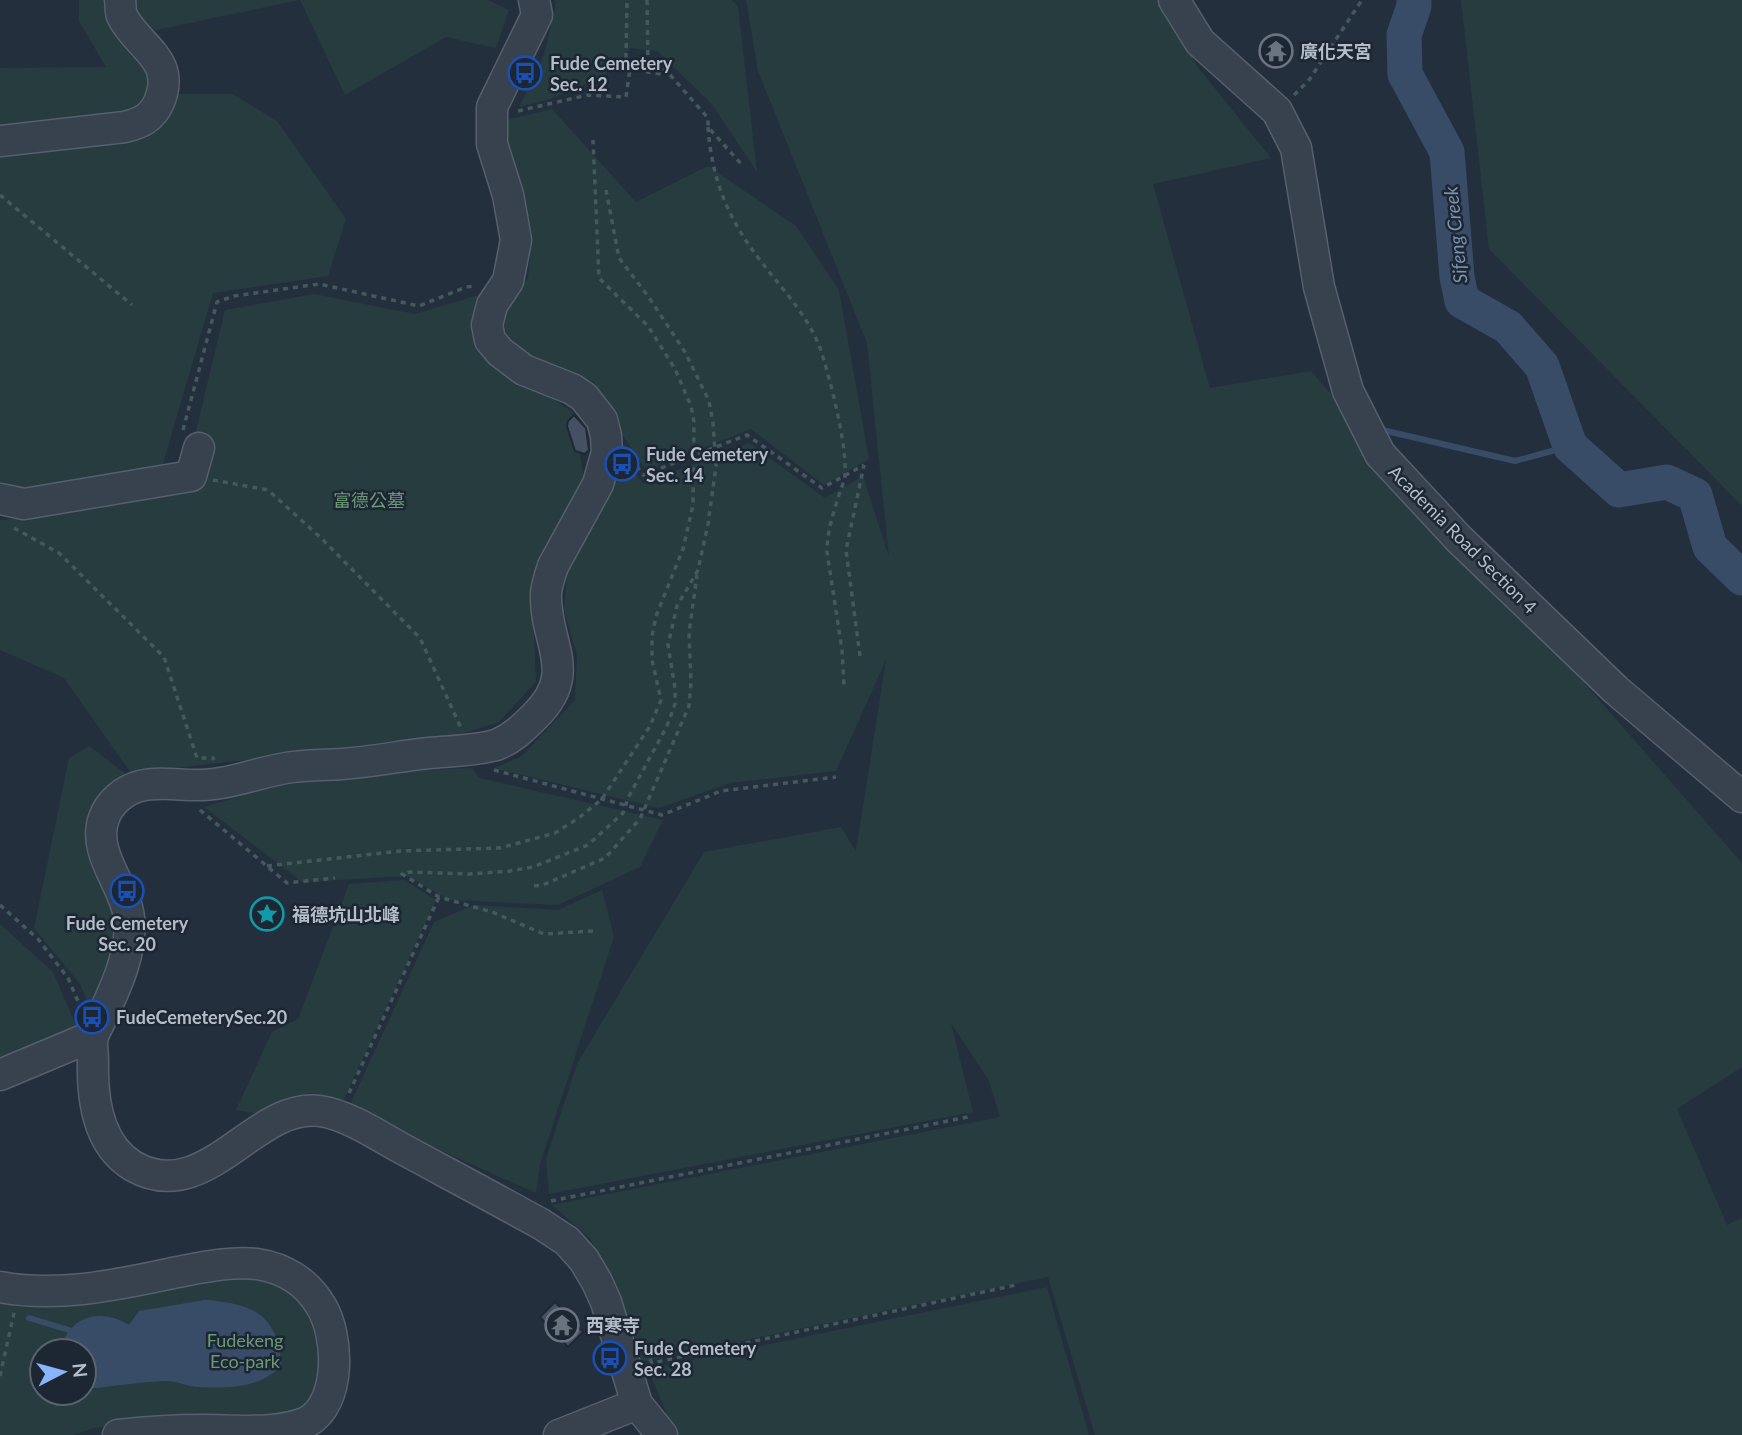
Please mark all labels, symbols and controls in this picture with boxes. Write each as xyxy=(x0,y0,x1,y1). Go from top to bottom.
temple icon: 廣化天宮 xyxy=(1257,32,1295,70)
place label: 廣化天宮 xyxy=(1300,40,1372,62)
place label: Fude Cemetery Sec. 12 xyxy=(550,52,673,95)
bus stop icon: Fude Cemetery Sec. 12 xyxy=(506,54,544,92)
water label: Sifeng Creek xyxy=(1438,184,1472,285)
place label: Fude Cemetery Sec. 14 xyxy=(646,443,769,486)
bus stop icon: Fude Cemetery Sec. 14 xyxy=(603,445,641,483)
street label: Academia Road Section 4 xyxy=(1384,460,1542,618)
park label: 富德公墓 xyxy=(333,489,405,511)
bus stop icon: Fude Cemetery Sec. 20 xyxy=(108,872,146,910)
place icon: 福德坑山北峰 xyxy=(248,895,286,933)
place label: 福德坑山北峰 xyxy=(292,903,400,925)
place label: Fude Cemetery Sec. 20 xyxy=(66,912,189,955)
bus stop icon: FudeCemeterySec.20 xyxy=(73,998,111,1036)
place label: FudeCemeterySec.20 xyxy=(116,1006,287,1028)
temple icon: 西寒寺 xyxy=(543,1306,581,1344)
place label: 西寒寺 xyxy=(586,1314,640,1336)
park label: Fudekeng Eco-park xyxy=(207,1329,283,1372)
north arrow xyxy=(28,1337,98,1407)
place label: Fude Cemetery Sec. 28 xyxy=(634,1337,757,1380)
bus stop icon: Fude Cemetery Sec. 28 xyxy=(591,1339,629,1377)
text: N xyxy=(68,1362,93,1379)

